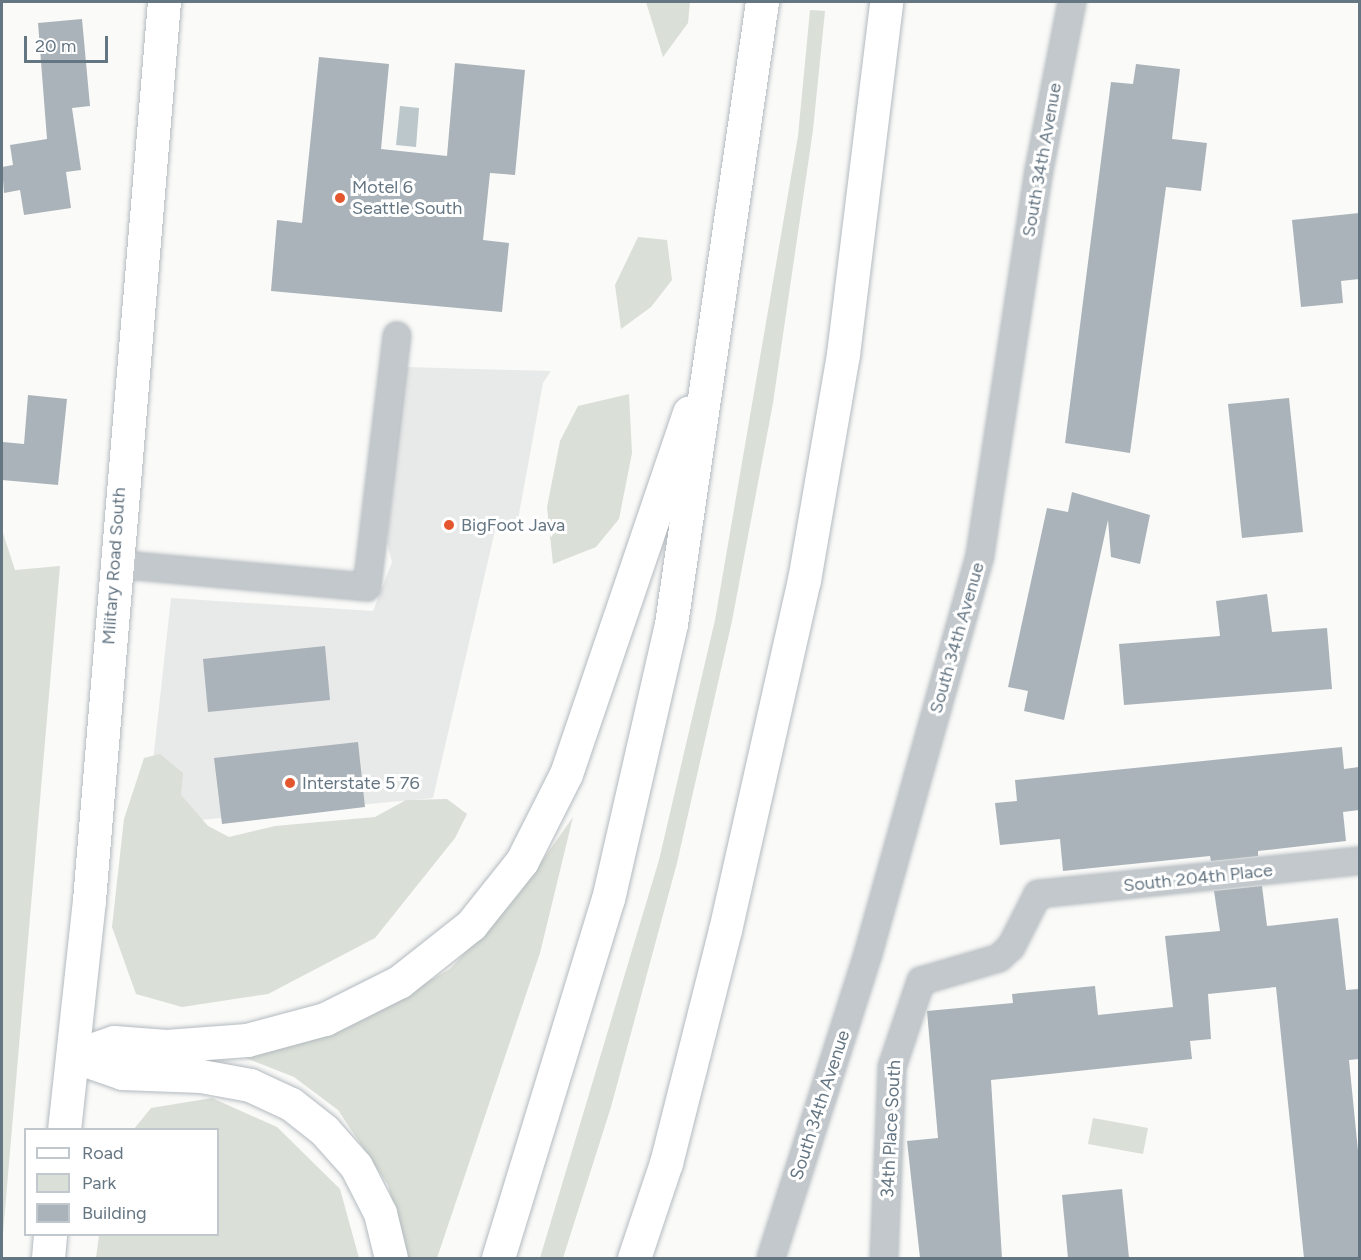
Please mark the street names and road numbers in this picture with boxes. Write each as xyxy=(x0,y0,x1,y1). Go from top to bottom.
street label: South 34th Avenue xyxy=(1018,81,1066,239)
street label: Military Road South xyxy=(98,487,130,645)
street label: South 34th Avenue xyxy=(925,560,989,716)
street label: South 204th Place xyxy=(1122,859,1274,897)
street label: South 34th Avenue xyxy=(786,1027,854,1183)
street label: 34th Place South xyxy=(877,1059,905,1199)

